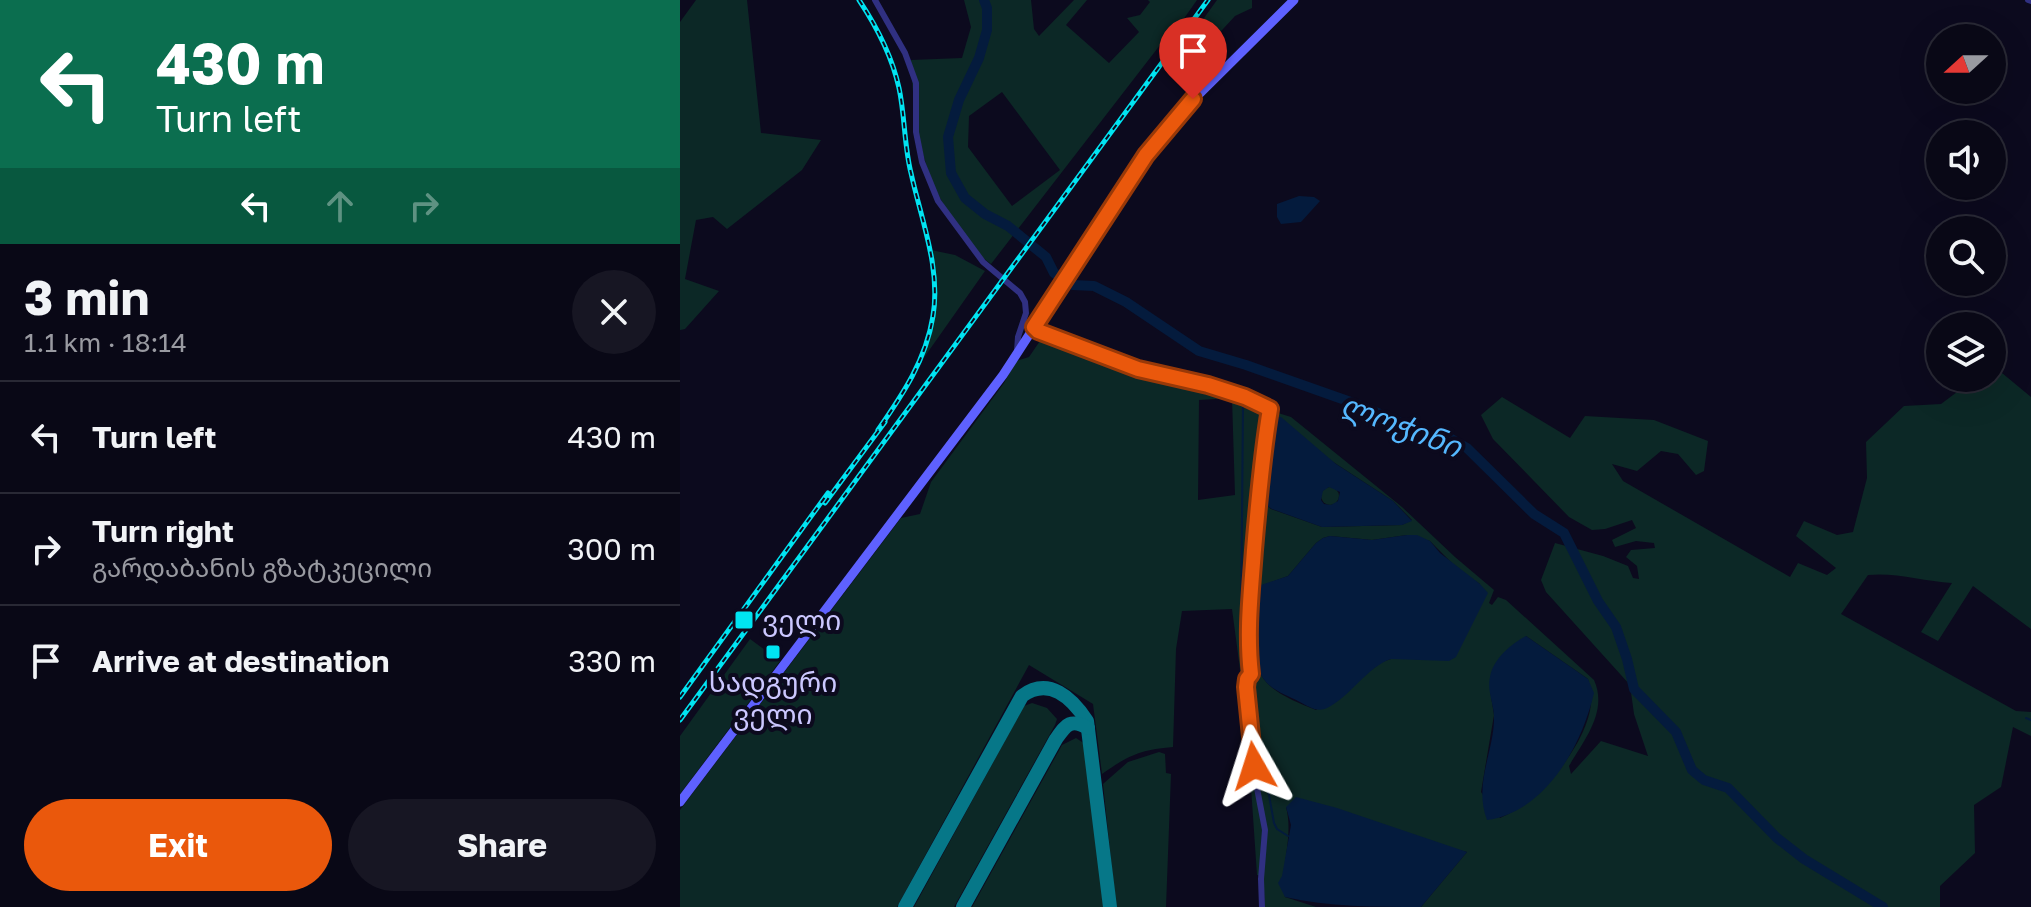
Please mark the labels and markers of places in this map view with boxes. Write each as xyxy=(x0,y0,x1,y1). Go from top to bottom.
pin xyxy=(1159,17,1227,99)
place label: ველი xyxy=(762,603,841,637)
marker: ველი xyxy=(733,609,755,631)
marker: სადგური ველი xyxy=(764,643,782,661)
place label: სადგური ველი xyxy=(709,665,837,731)

